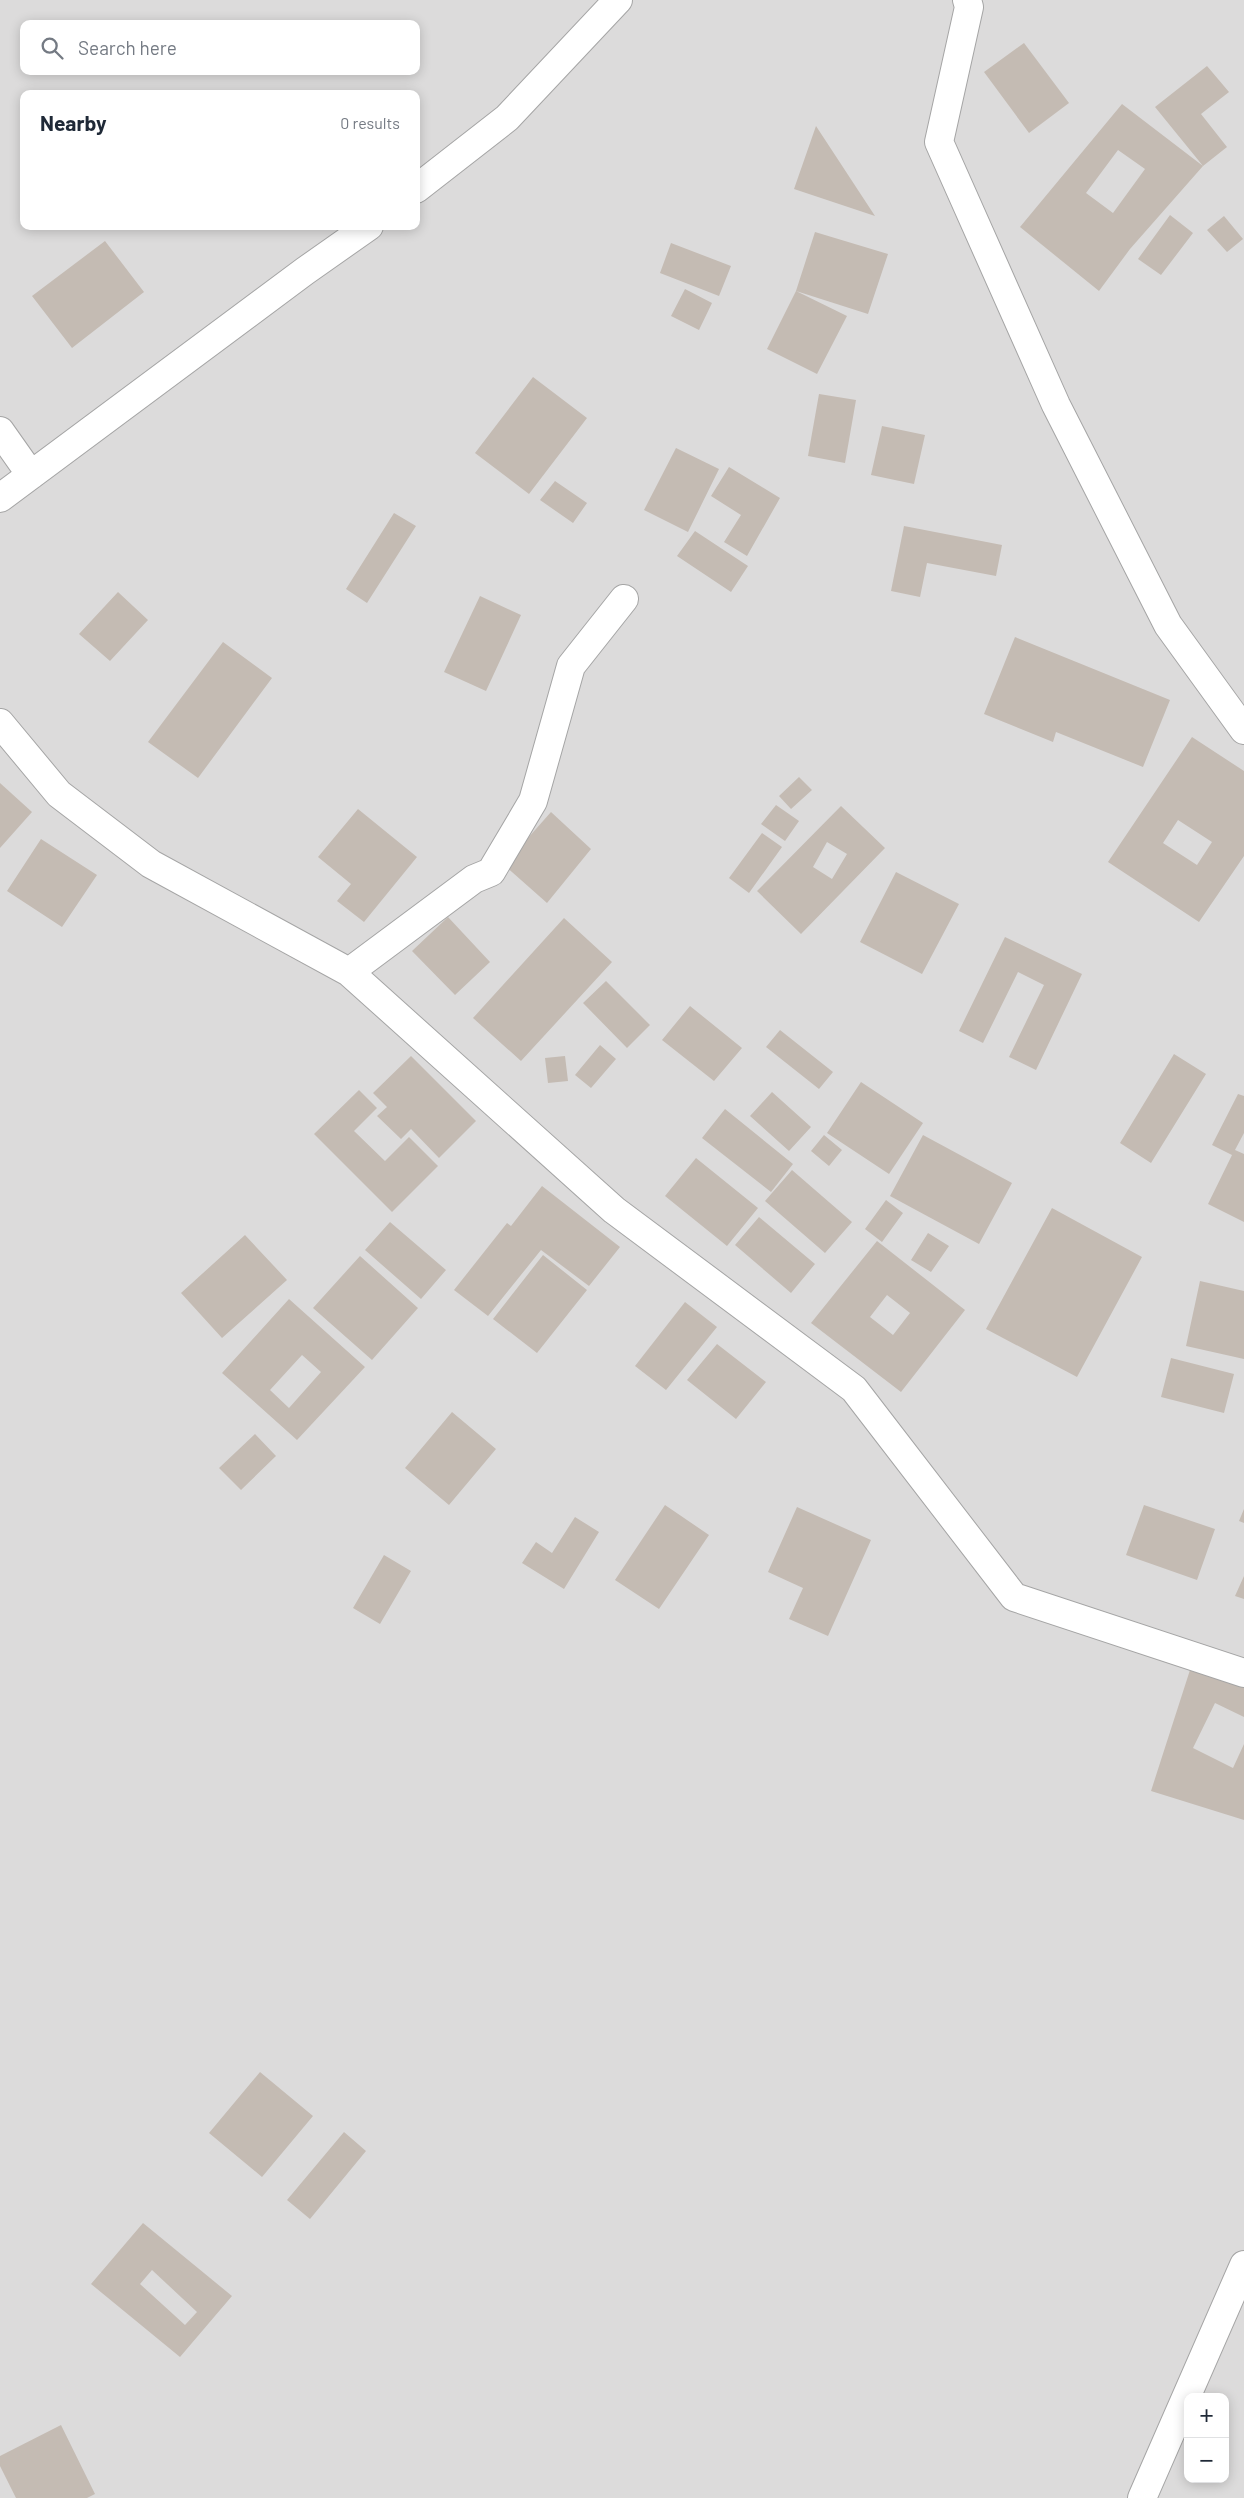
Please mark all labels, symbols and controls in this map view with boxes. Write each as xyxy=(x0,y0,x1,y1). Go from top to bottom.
search box xyxy=(20,20,420,75)
icon: search xyxy=(38,34,66,62)
text: Search here xyxy=(78,36,177,59)
text: Nearby xyxy=(40,110,106,135)
text: 0 results xyxy=(340,113,400,132)
map controls xyxy=(1184,2393,1229,2483)
button: + xyxy=(1184,2393,1229,2438)
button: − xyxy=(1184,2438,1229,2483)

